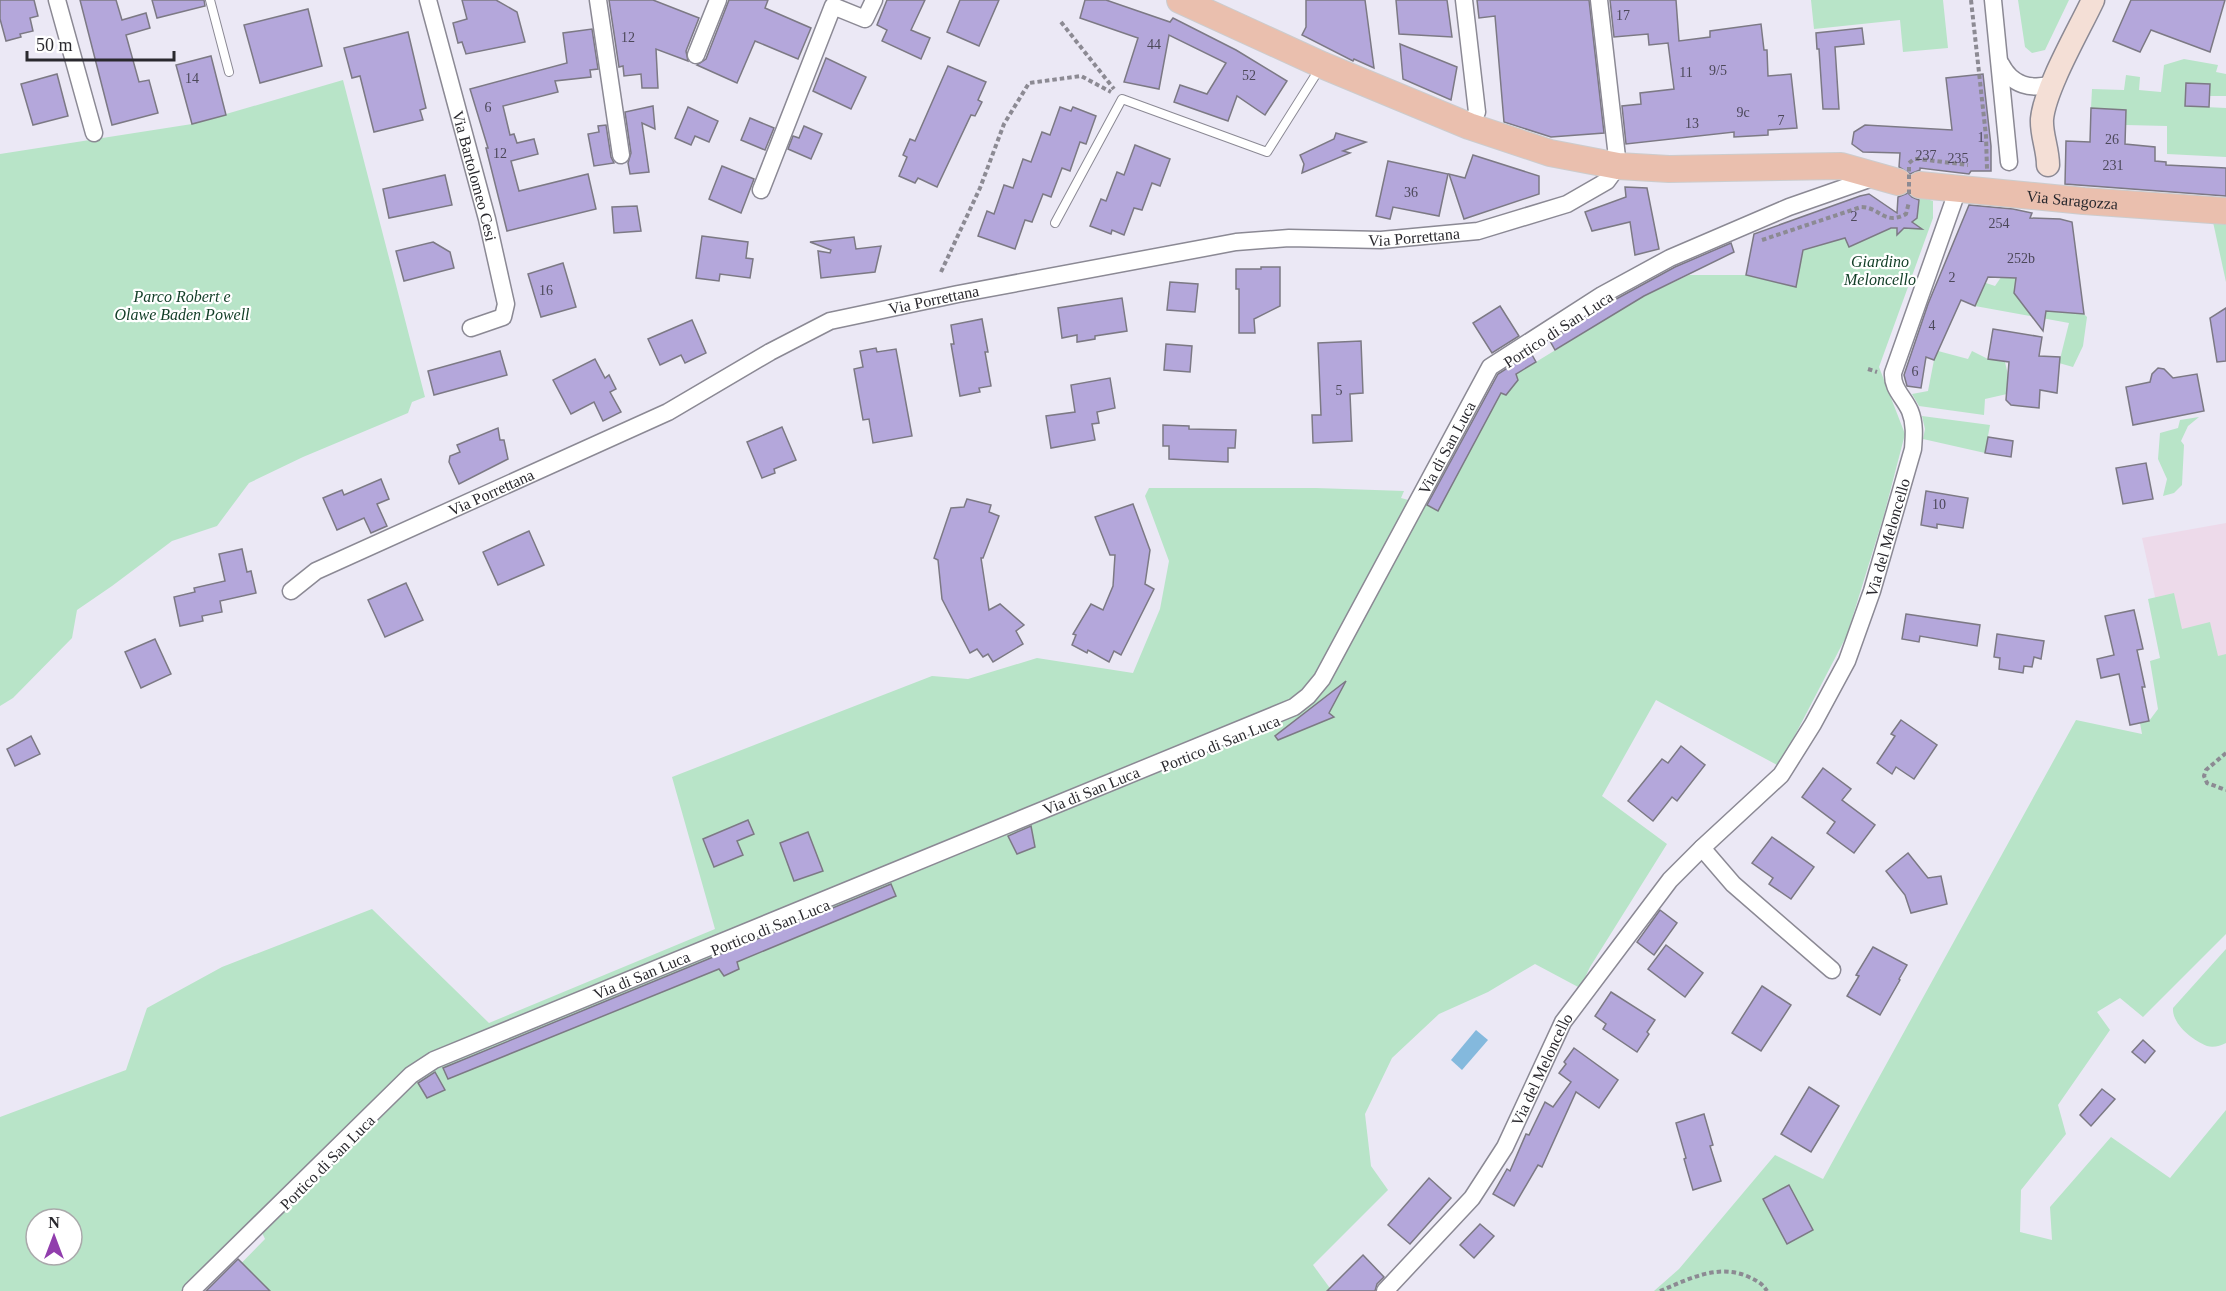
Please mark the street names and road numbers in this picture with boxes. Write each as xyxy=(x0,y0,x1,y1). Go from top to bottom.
street label: Via Bartolomeo Cesi xyxy=(449,109,500,243)
street label: Via Saragozza xyxy=(2026,187,2119,212)
street label: Via Porrettana xyxy=(1368,225,1461,249)
street label: Via Porrettana xyxy=(887,282,980,317)
street label: Portico di San Luca xyxy=(1501,288,1616,371)
street label: Via di San Luca xyxy=(1415,399,1479,497)
street label: Via Porrettana xyxy=(446,466,537,519)
street label: Via del Meloncello xyxy=(1863,476,1913,599)
street label: Portico di San Luca xyxy=(1158,712,1282,775)
street label: Via di San Luca xyxy=(1041,763,1142,818)
street label: Portico di San Luca xyxy=(708,896,832,959)
street label: Via di San Luca xyxy=(591,948,692,1003)
street label: Via del Meloncello xyxy=(1508,1010,1576,1128)
street label: Portico di San Luca xyxy=(277,1112,378,1213)

